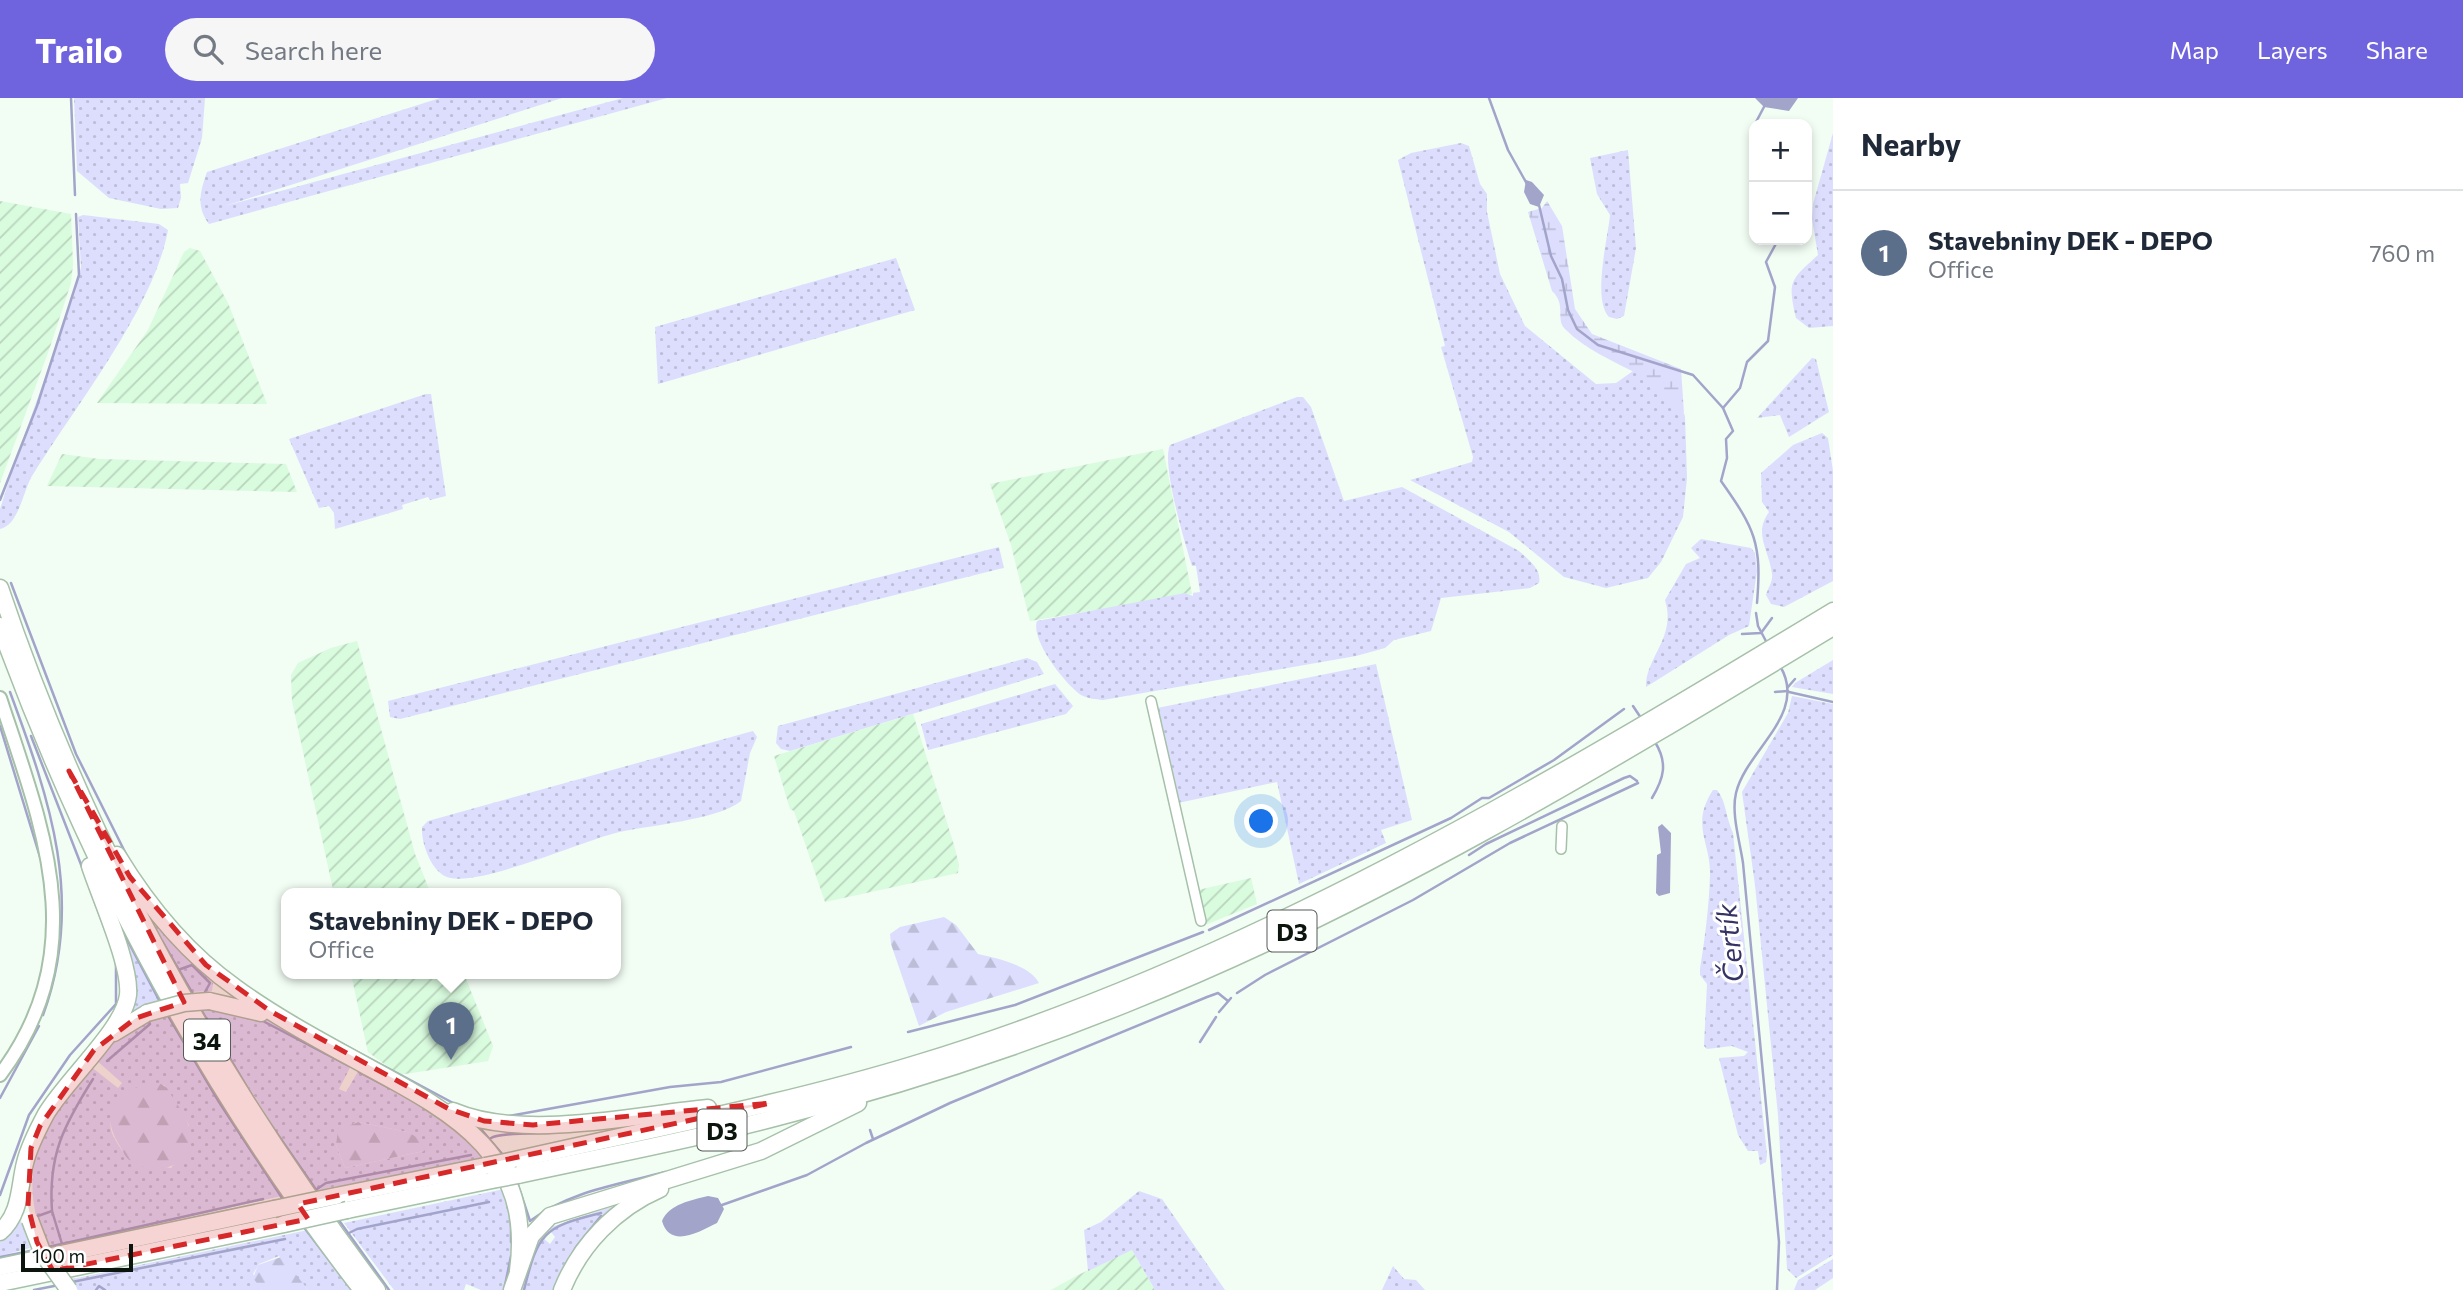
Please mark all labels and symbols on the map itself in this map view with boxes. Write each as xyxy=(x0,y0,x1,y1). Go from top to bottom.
your location xyxy=(1244,804,1278,838)
water label: Čertík xyxy=(1708,901,1750,984)
road number: D3 xyxy=(1268,910,1316,952)
pin: 1 xyxy=(428,1002,474,1060)
road number: 34 xyxy=(184,1020,230,1060)
road number: D3 xyxy=(698,1110,746,1150)
scale bar xyxy=(21,1241,133,1273)

